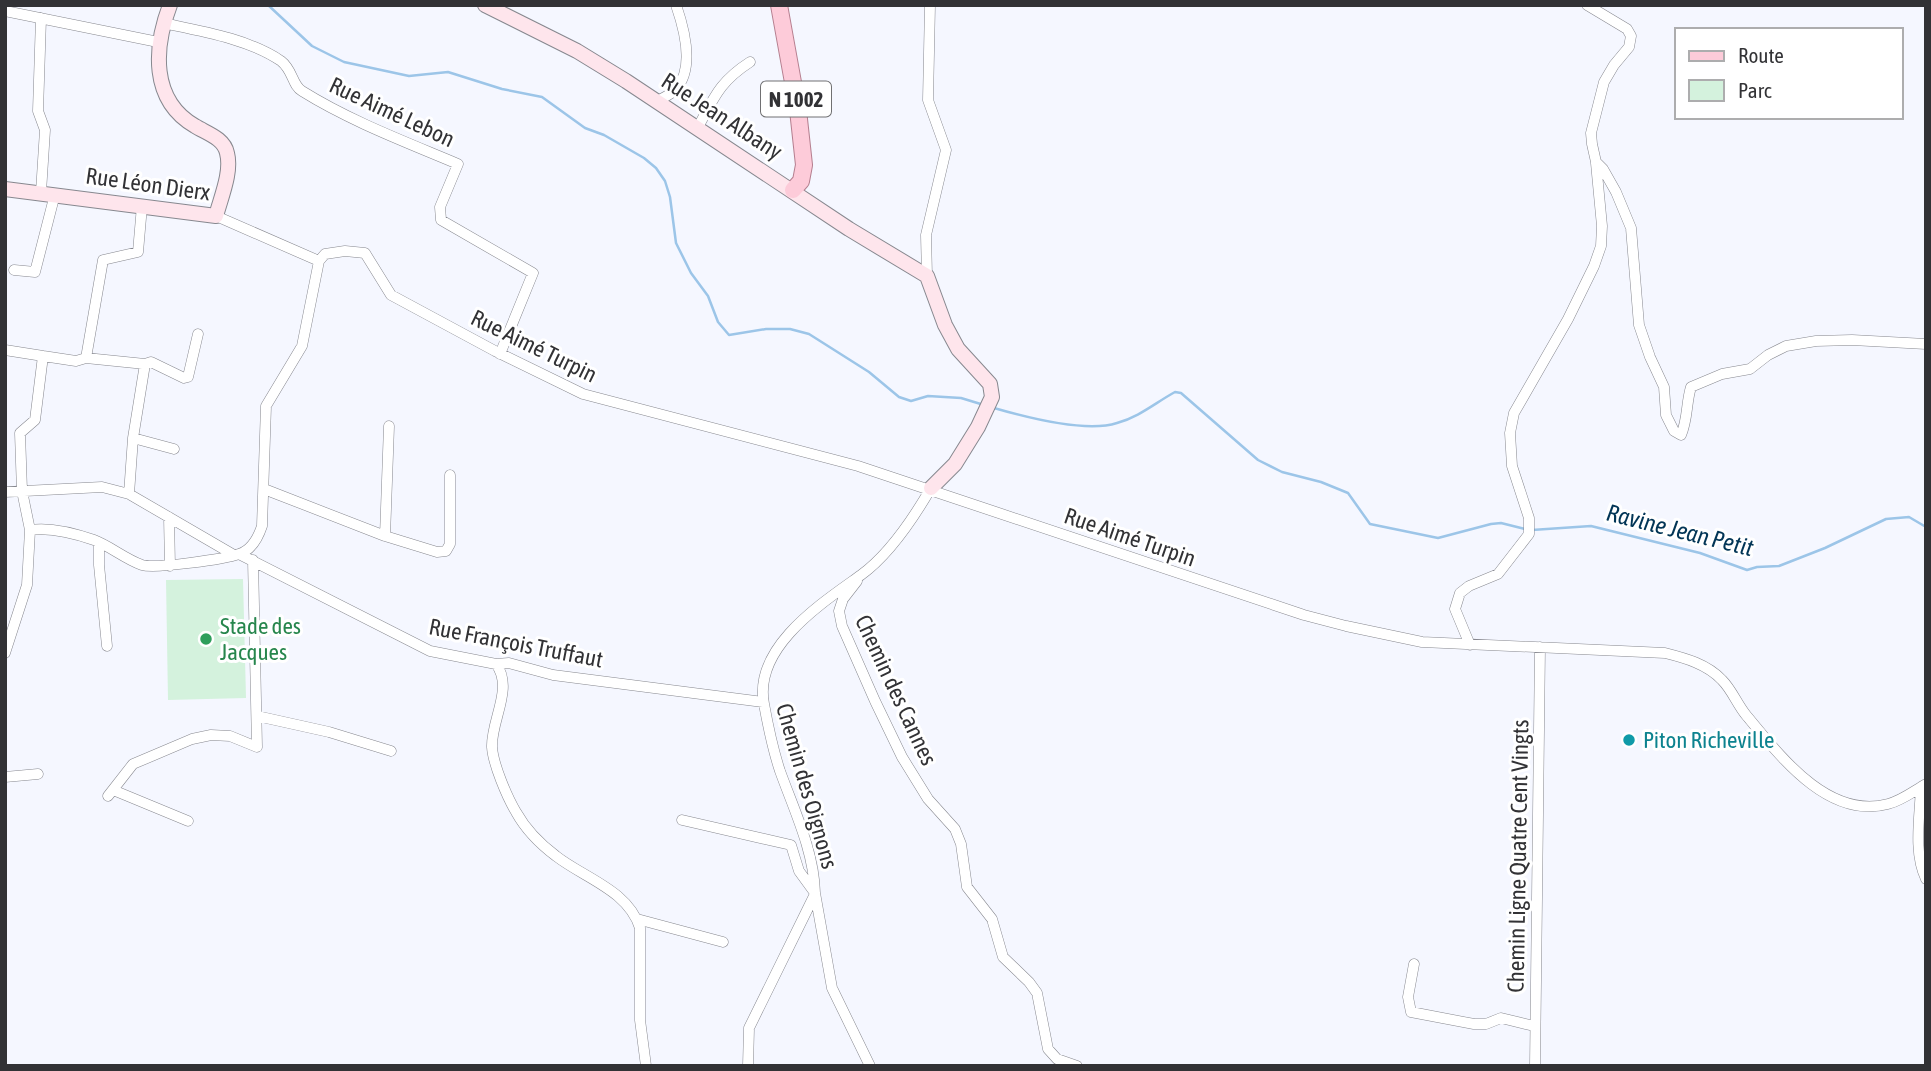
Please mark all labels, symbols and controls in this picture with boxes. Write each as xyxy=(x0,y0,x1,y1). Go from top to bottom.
legend xyxy=(1675,28,1903,119)
text: Route xyxy=(1738,43,1784,67)
street label: Rue Jean Albany xyxy=(657,67,787,165)
street label: Rue Aimé Lebon xyxy=(325,72,459,152)
text: Parc xyxy=(1738,78,1772,102)
road number: N 1002 xyxy=(761,82,831,116)
street label: Rue Léon Dierx xyxy=(84,162,212,206)
street label: Rue Aimé Turpin xyxy=(467,304,601,388)
water label: Ravine Jean Petit xyxy=(1604,499,1756,561)
street label: Rue Aimé Turpin xyxy=(1061,502,1199,572)
street label: Chemin des Cannes xyxy=(850,611,942,769)
place label: Stade des Jacques xyxy=(220,613,301,665)
street label: Rue François Truffaut xyxy=(427,613,605,673)
marker: Stade des Jacques xyxy=(198,631,214,647)
street label: Chemin des Oignons xyxy=(771,700,843,872)
street label: Chemin Ligne Quatre Cent Vingts xyxy=(1503,719,1533,993)
place label: Piton Richeville xyxy=(1643,727,1774,753)
marker: Piton Richeville xyxy=(1621,732,1637,748)

